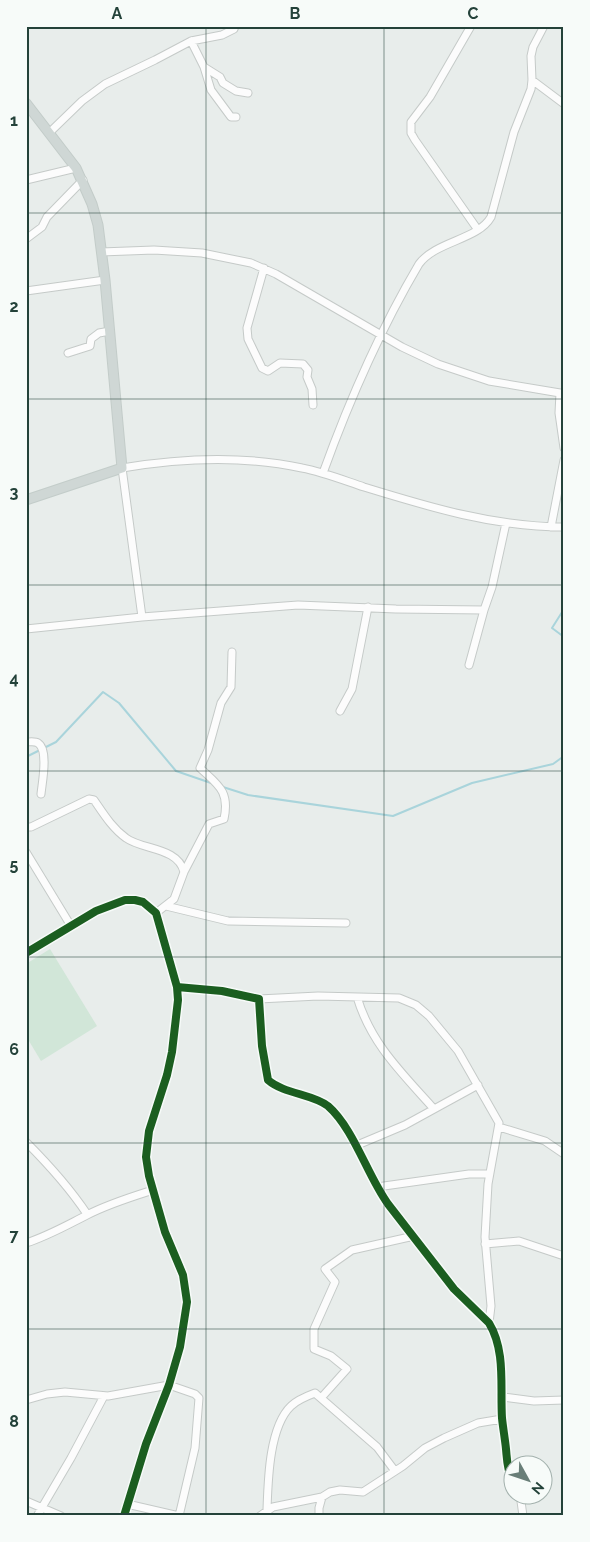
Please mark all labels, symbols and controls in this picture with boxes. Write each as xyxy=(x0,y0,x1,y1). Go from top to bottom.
text: A xyxy=(112,4,123,23)
text: B xyxy=(290,4,301,23)
text: C xyxy=(468,4,479,23)
text: 1 xyxy=(10,111,18,130)
text: 2 xyxy=(9,297,19,316)
text: 3 xyxy=(10,483,19,502)
text: 4 xyxy=(9,669,19,688)
text: 5 xyxy=(10,855,19,874)
text: 6 xyxy=(9,1040,19,1059)
text: 7 xyxy=(10,1226,19,1245)
text: 8 xyxy=(9,1412,19,1431)
north arrow xyxy=(502,1454,552,1504)
text: N xyxy=(528,1479,548,1498)

